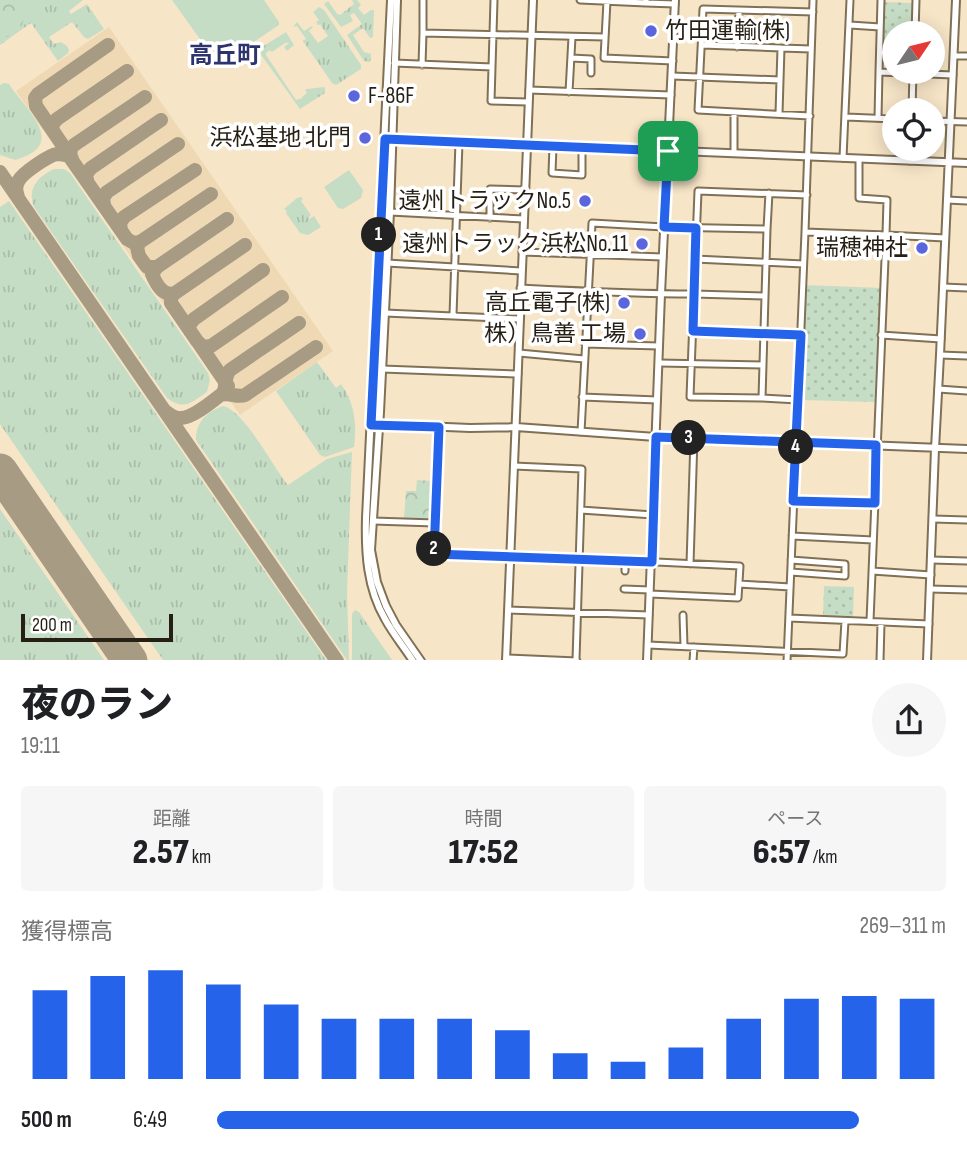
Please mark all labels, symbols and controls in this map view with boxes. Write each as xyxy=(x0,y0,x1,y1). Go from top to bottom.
place label: 竹田運輸(株) xyxy=(665,17,790,45)
north arrow xyxy=(882,21,945,84)
map controls xyxy=(882,21,945,161)
marker: 竹田運輸(株) xyxy=(643,23,659,39)
district label: 高丘町 xyxy=(189,41,261,70)
place label: F-86F xyxy=(368,82,414,110)
marker: F-86F xyxy=(346,88,362,104)
button: locate xyxy=(882,98,945,161)
pin xyxy=(638,121,698,181)
place label: 浜松基地 北門 xyxy=(209,124,351,152)
marker: 浜松基地 北門 xyxy=(357,130,373,146)
icon: arrive xyxy=(649,132,687,170)
place label: 遠州トラックNo.5 xyxy=(398,187,571,215)
marker: 遠州トラックNo.5 xyxy=(577,193,593,209)
pin: 1 xyxy=(362,218,396,252)
text: 1 xyxy=(375,223,382,246)
place label: 遠州トラック浜松No.11 xyxy=(402,230,628,258)
place label: 瑞穂神社 xyxy=(816,234,908,262)
marker: 遠州トラック浜松No.11 xyxy=(634,236,650,252)
marker: 瑞穂神社 xyxy=(914,240,930,256)
place label: 高丘電子(株) xyxy=(485,289,610,317)
marker: 高丘電子(株) xyxy=(616,295,632,311)
place label: 株）鳥善 工場 xyxy=(484,320,626,348)
marker: 株）鳥善 工場 xyxy=(632,326,648,342)
pin: 3 xyxy=(672,420,706,456)
text: 3 xyxy=(684,426,693,449)
pin: 4 xyxy=(778,430,814,464)
text: 4 xyxy=(791,435,800,458)
pin: 2 xyxy=(416,532,452,566)
text: 2 xyxy=(429,537,438,560)
scale bar xyxy=(21,612,173,643)
text: 200 m xyxy=(32,614,72,637)
text: 夜のラン xyxy=(21,683,173,728)
button: share xyxy=(872,683,946,757)
text: 19:11 xyxy=(21,732,60,760)
text: 距離 xyxy=(153,808,191,831)
text: 時間 xyxy=(464,808,503,831)
text: ペース xyxy=(767,808,823,831)
text: 2.57 xyxy=(133,831,189,874)
text: 17:52 xyxy=(449,831,518,874)
text: 6:57 xyxy=(753,831,810,874)
text: km xyxy=(189,846,211,869)
text: /km xyxy=(810,846,838,869)
text: 269–311 m xyxy=(859,912,946,940)
text: 獲得標高 xyxy=(21,918,113,946)
text: 500 m xyxy=(21,1106,72,1134)
text: 6:49 xyxy=(133,1106,167,1134)

